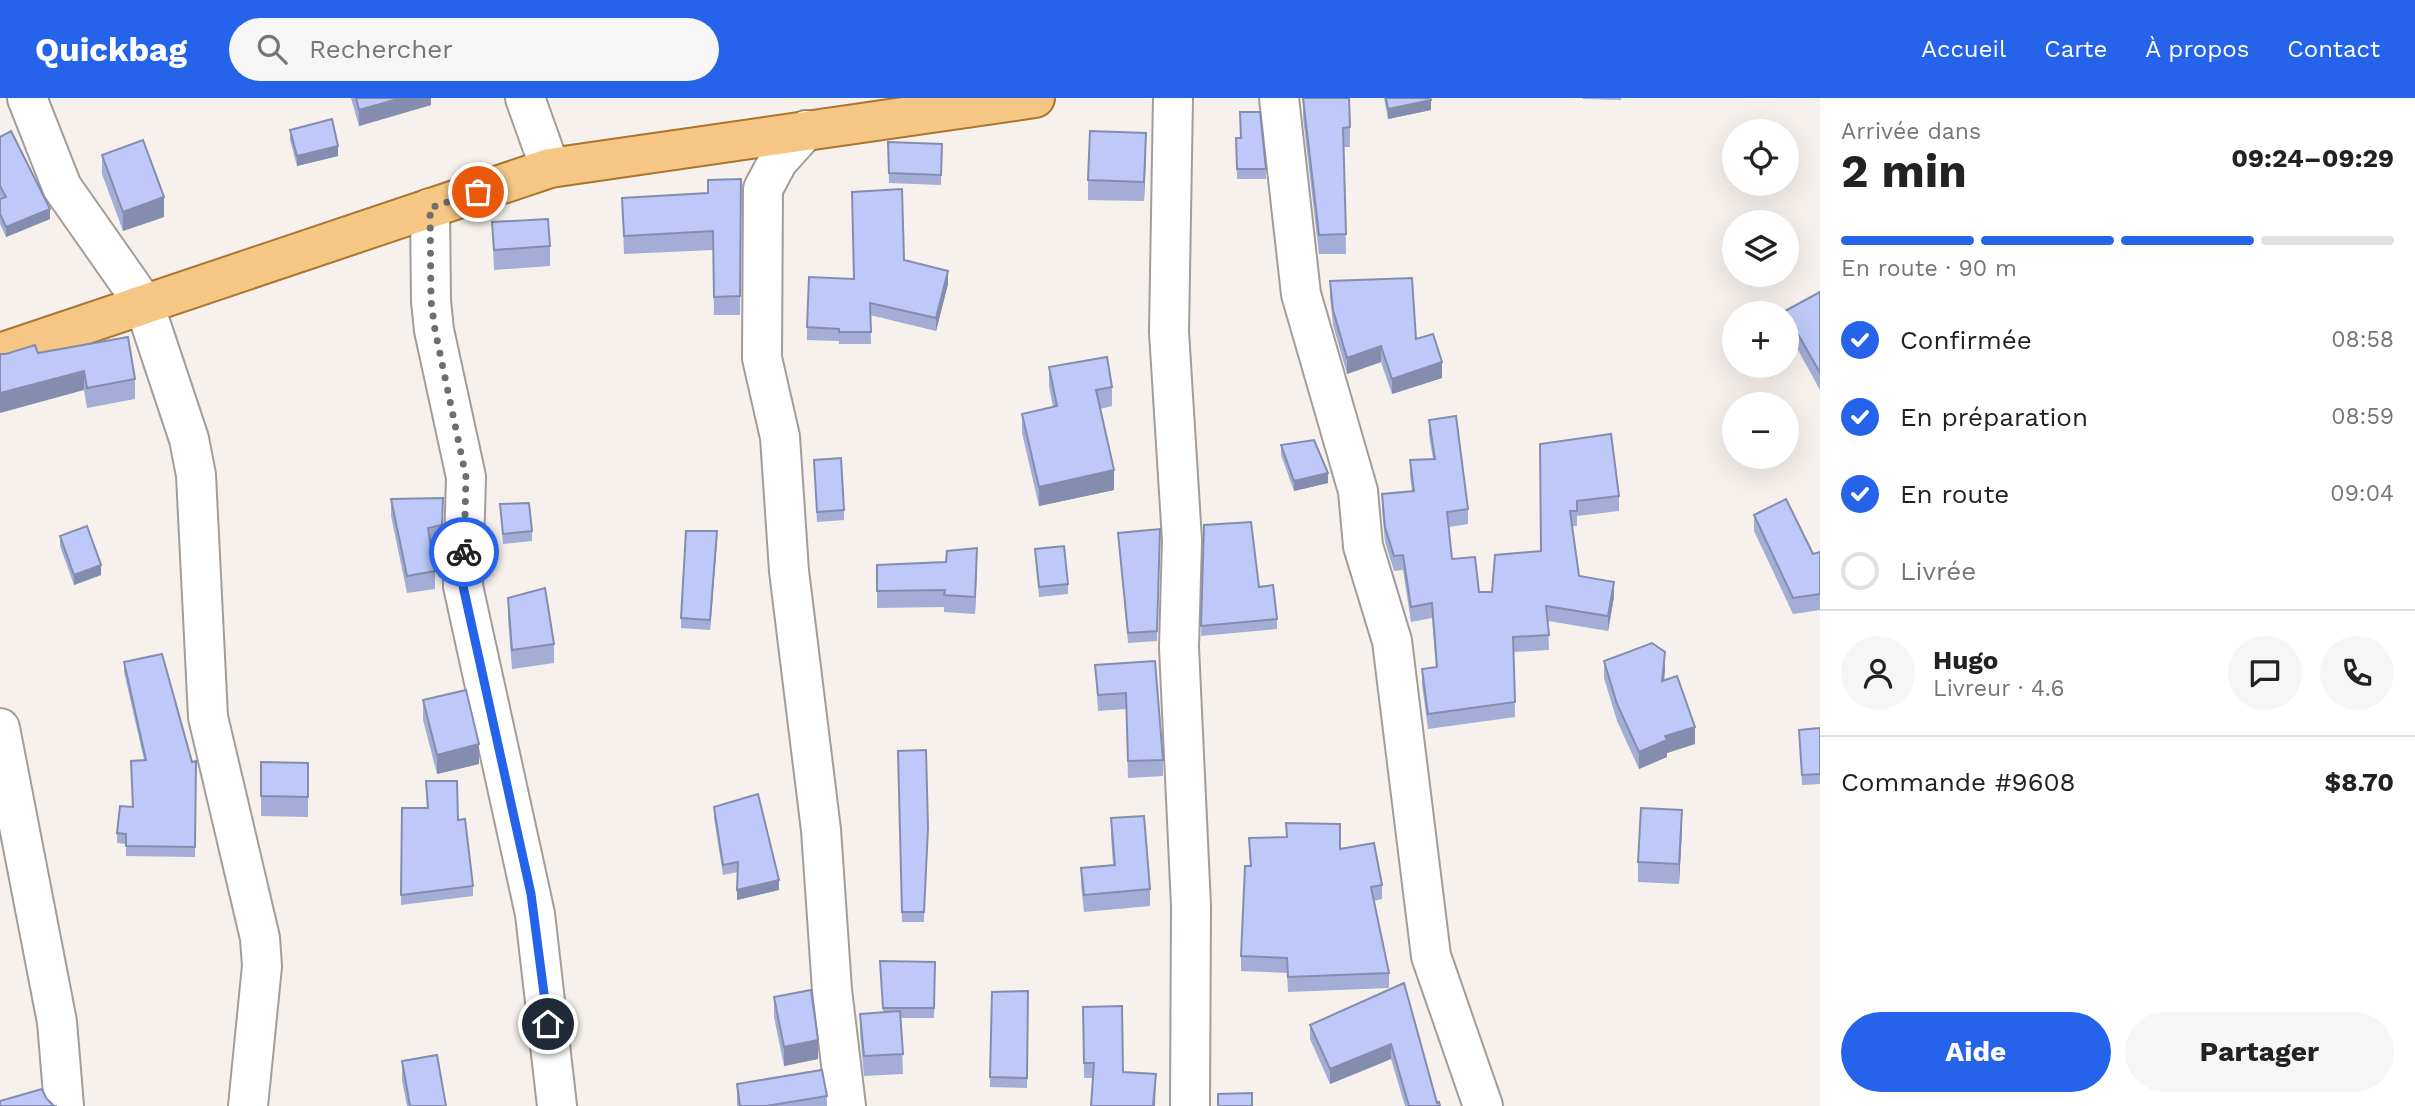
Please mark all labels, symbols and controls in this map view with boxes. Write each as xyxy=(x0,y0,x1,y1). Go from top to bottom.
search box xyxy=(229,18,719,81)
text: Quickbag xyxy=(35,30,187,69)
icon: search xyxy=(253,30,291,68)
text: Rechercher xyxy=(309,34,453,64)
text: Accueil xyxy=(1921,35,2006,63)
text: Carte xyxy=(2044,35,2107,63)
text: À propos xyxy=(2145,35,2249,63)
text: Contact xyxy=(2287,35,2380,63)
text: Arrivée dans xyxy=(1841,118,1981,145)
map controls xyxy=(1722,119,1799,469)
button: locate xyxy=(1722,119,1799,196)
text: 09:24–09:29 xyxy=(2231,143,2394,173)
text: 2 min xyxy=(1841,144,1967,198)
pin xyxy=(448,162,508,222)
icon: bag xyxy=(459,173,497,211)
button: layers xyxy=(1722,210,1799,287)
text: En route · 90 m xyxy=(1841,255,2017,282)
button: + xyxy=(1722,301,1799,378)
icon: check xyxy=(1841,321,1879,359)
text: Confirmée xyxy=(1900,325,2032,355)
text: 08:58 xyxy=(2331,326,2394,353)
button: − xyxy=(1722,392,1799,469)
icon: check xyxy=(1841,398,1879,436)
text: En préparation xyxy=(1900,402,2088,432)
text: 08:59 xyxy=(2331,403,2394,430)
icon: check xyxy=(1841,475,1879,513)
text: En route xyxy=(1900,479,2009,509)
text: 09:04 xyxy=(2330,480,2394,507)
courier xyxy=(429,517,499,587)
icon: bike xyxy=(445,533,483,571)
text: Livrée xyxy=(1900,556,1976,586)
button: person xyxy=(1841,636,1915,710)
button: chat xyxy=(2228,636,2302,710)
button: phone xyxy=(2320,636,2394,710)
text: Hugo xyxy=(1933,645,1998,675)
text: Livreur · 4.6 xyxy=(1933,675,2065,702)
text: Commande #9608 xyxy=(1841,767,2076,797)
text: $8.70 xyxy=(2325,767,2394,797)
pin xyxy=(518,994,578,1054)
icon: home xyxy=(529,1005,567,1043)
button: Aide xyxy=(1841,1012,2111,1092)
button: Partager xyxy=(2125,1012,2394,1092)

